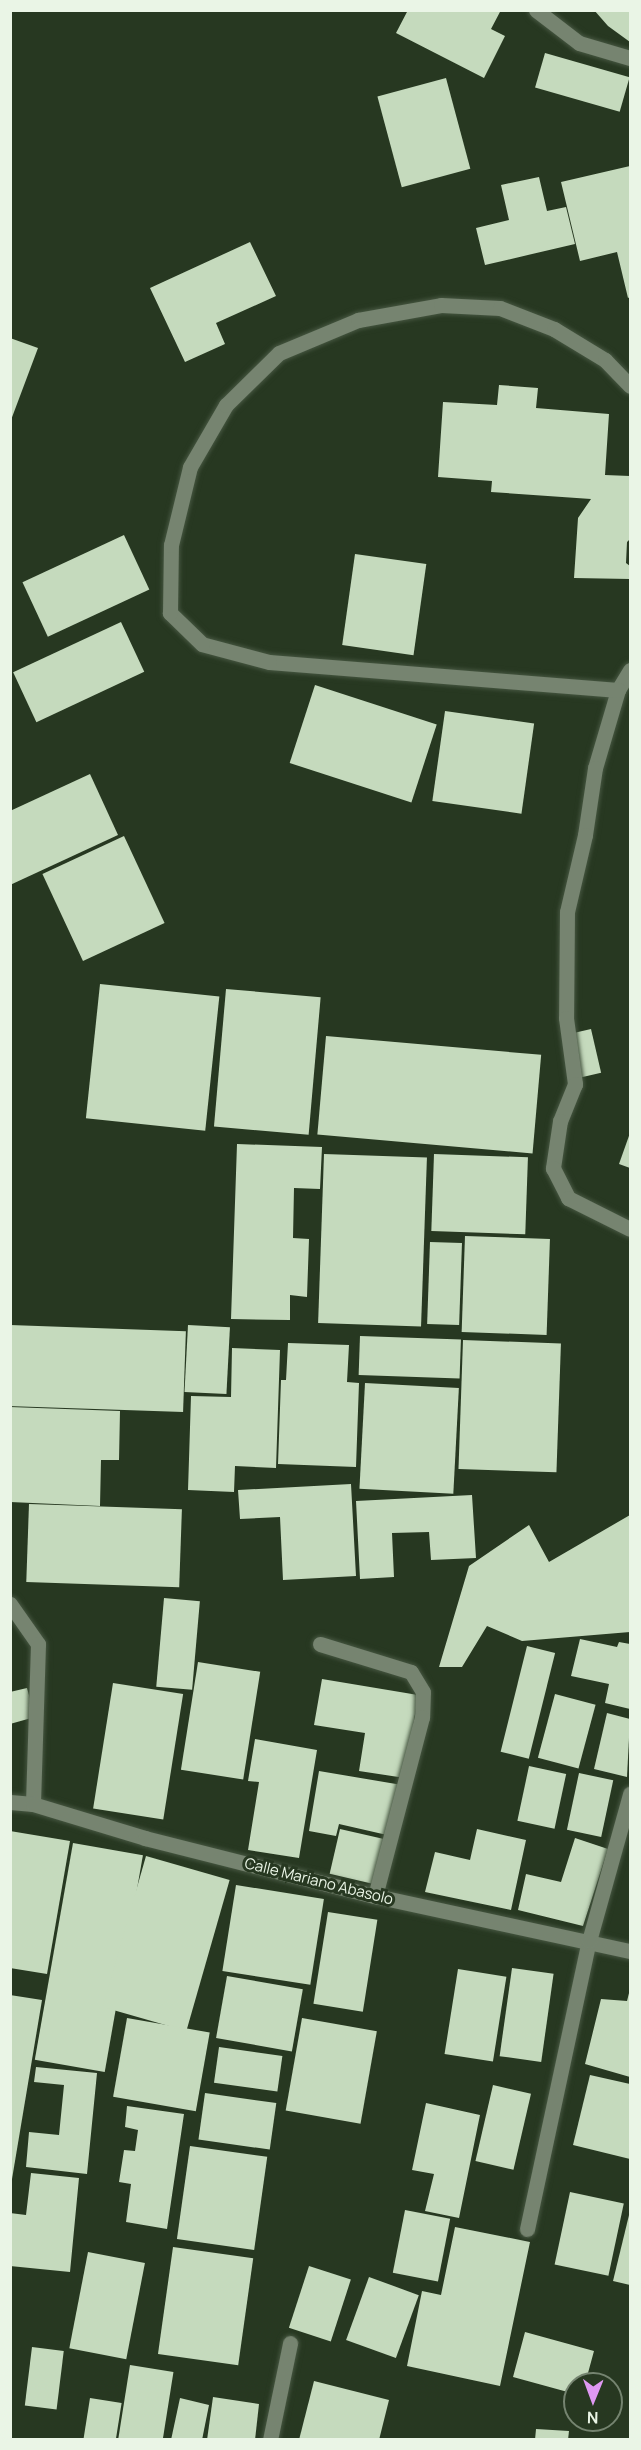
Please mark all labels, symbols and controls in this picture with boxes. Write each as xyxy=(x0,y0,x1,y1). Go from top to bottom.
street label: Calle Mariano Abasolo xyxy=(243,1854,395,1908)
north arrow xyxy=(563,2372,623,2432)
text: N xyxy=(587,2407,599,2429)

